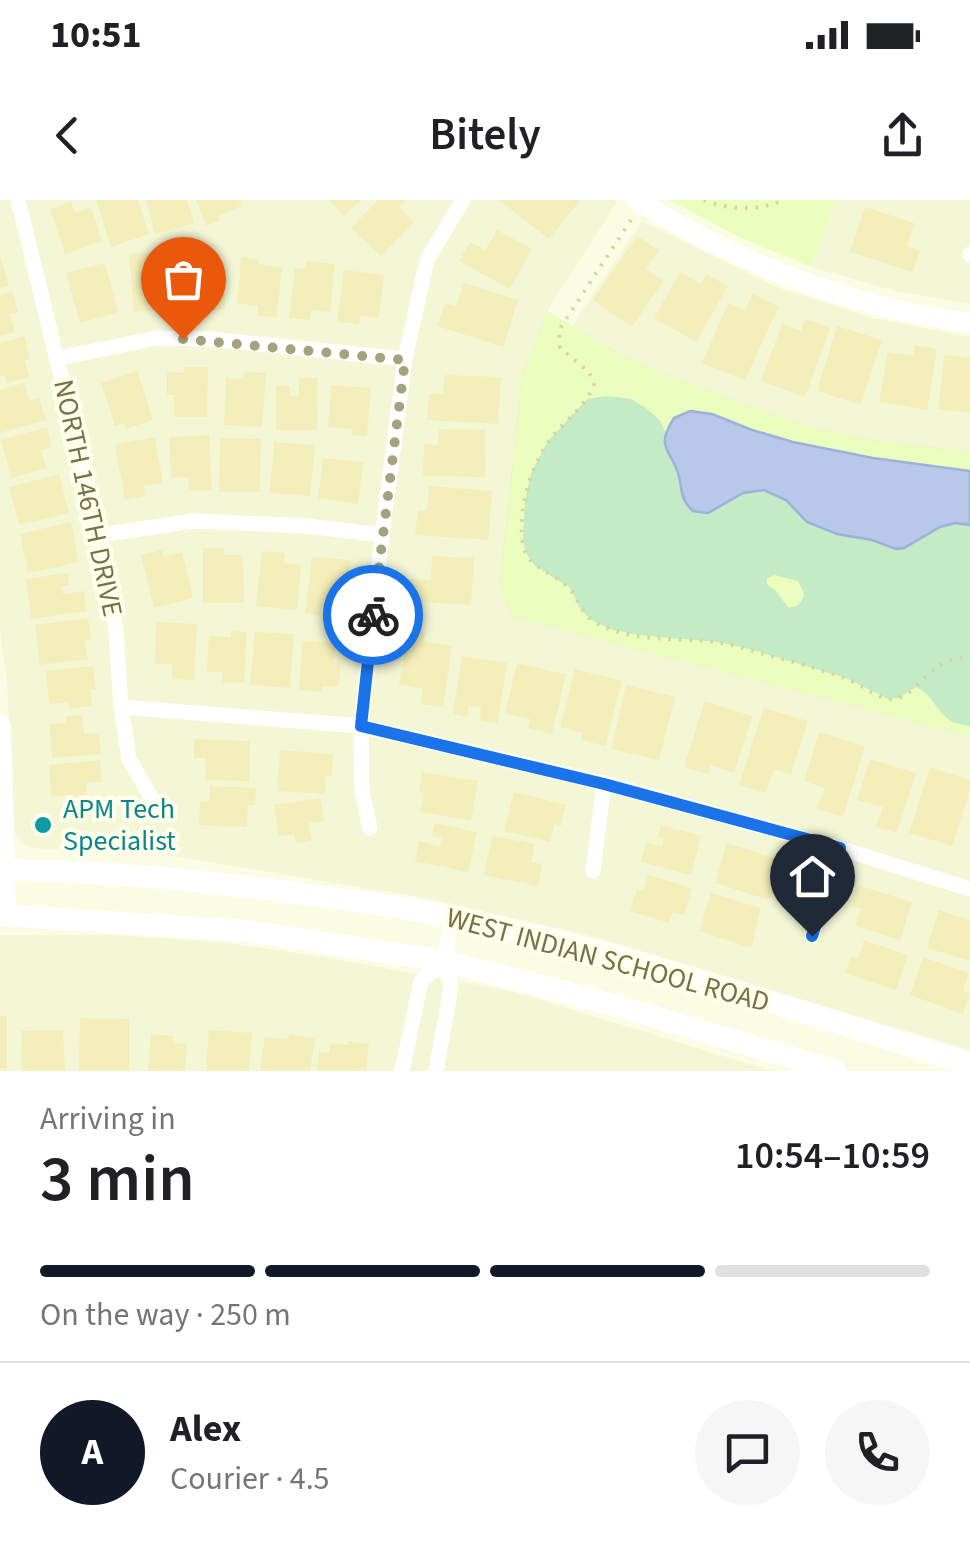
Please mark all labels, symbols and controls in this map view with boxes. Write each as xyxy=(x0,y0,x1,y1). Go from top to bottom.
text: 10:51 xyxy=(50,8,142,62)
text: Bitely xyxy=(429,103,541,167)
icon: back xyxy=(40,108,95,163)
icon: share xyxy=(875,108,930,163)
pin xyxy=(141,237,226,340)
icon: bag xyxy=(156,252,211,307)
street label: NORTH 146TH DRIVE xyxy=(43,376,133,620)
courier xyxy=(323,565,423,665)
icon: bike xyxy=(346,588,401,643)
place label: APM Tech Specialist xyxy=(63,789,176,861)
marker: APM Tech Specialist xyxy=(32,814,54,836)
pin xyxy=(770,834,855,937)
icon: home xyxy=(785,849,840,904)
street label: WEST INDIAN SCHOOL ROAD xyxy=(442,898,774,1022)
text: Arriving in xyxy=(40,1096,176,1142)
text: 10:54–10:59 xyxy=(735,1129,930,1183)
text: 3 min xyxy=(40,1133,195,1226)
text: On the way · 250 m xyxy=(40,1292,291,1338)
button: chat xyxy=(695,1400,800,1505)
button: phone xyxy=(825,1400,930,1505)
text: Alex xyxy=(170,1402,241,1456)
text: A xyxy=(82,1425,103,1479)
text: Courier · 4.5 xyxy=(170,1456,330,1502)

